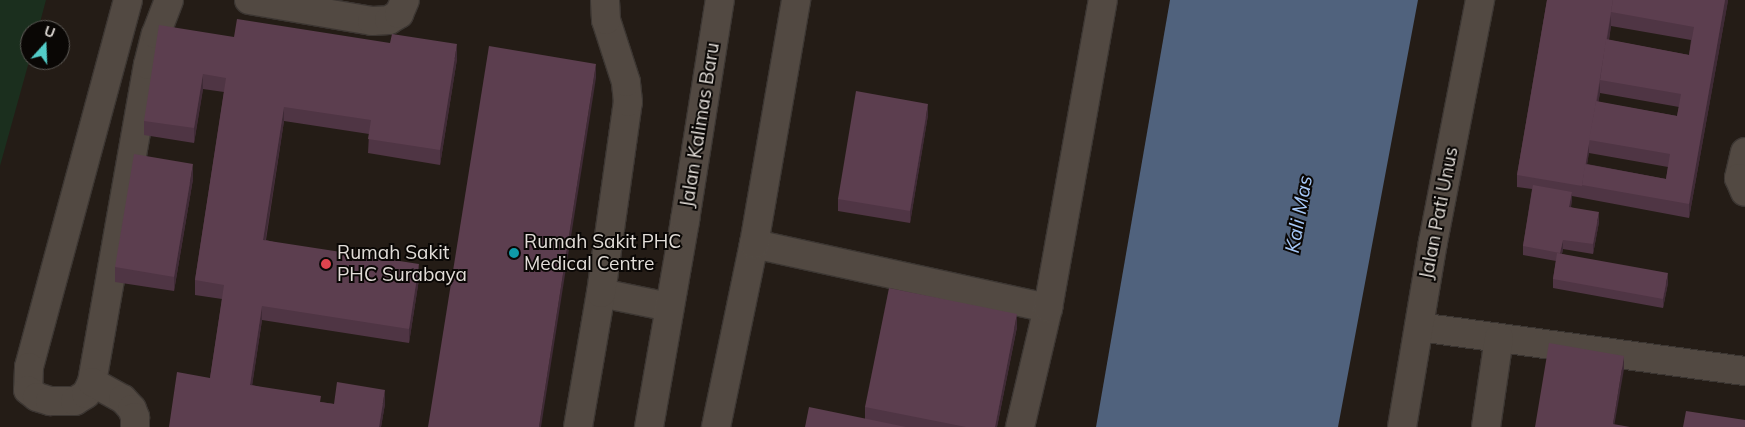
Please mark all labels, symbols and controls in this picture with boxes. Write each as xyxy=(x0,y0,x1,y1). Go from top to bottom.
north arrow xyxy=(20,20,70,70)
text: U xyxy=(42,22,58,42)
street label: Jalan Kalimas Baru xyxy=(676,41,724,209)
street label: Jalan Pati Unus xyxy=(1415,145,1463,281)
water label: Kali Mas xyxy=(1279,173,1317,255)
place label: Rumah Sakit PHC Medical Centre xyxy=(524,231,681,275)
place label: Rumah Sakit PHC Surabaya xyxy=(337,242,467,286)
marker: Rumah Sakit PHC Medical Centre xyxy=(508,247,520,259)
marker: Rumah Sakit PHC Surabaya xyxy=(319,257,333,271)

